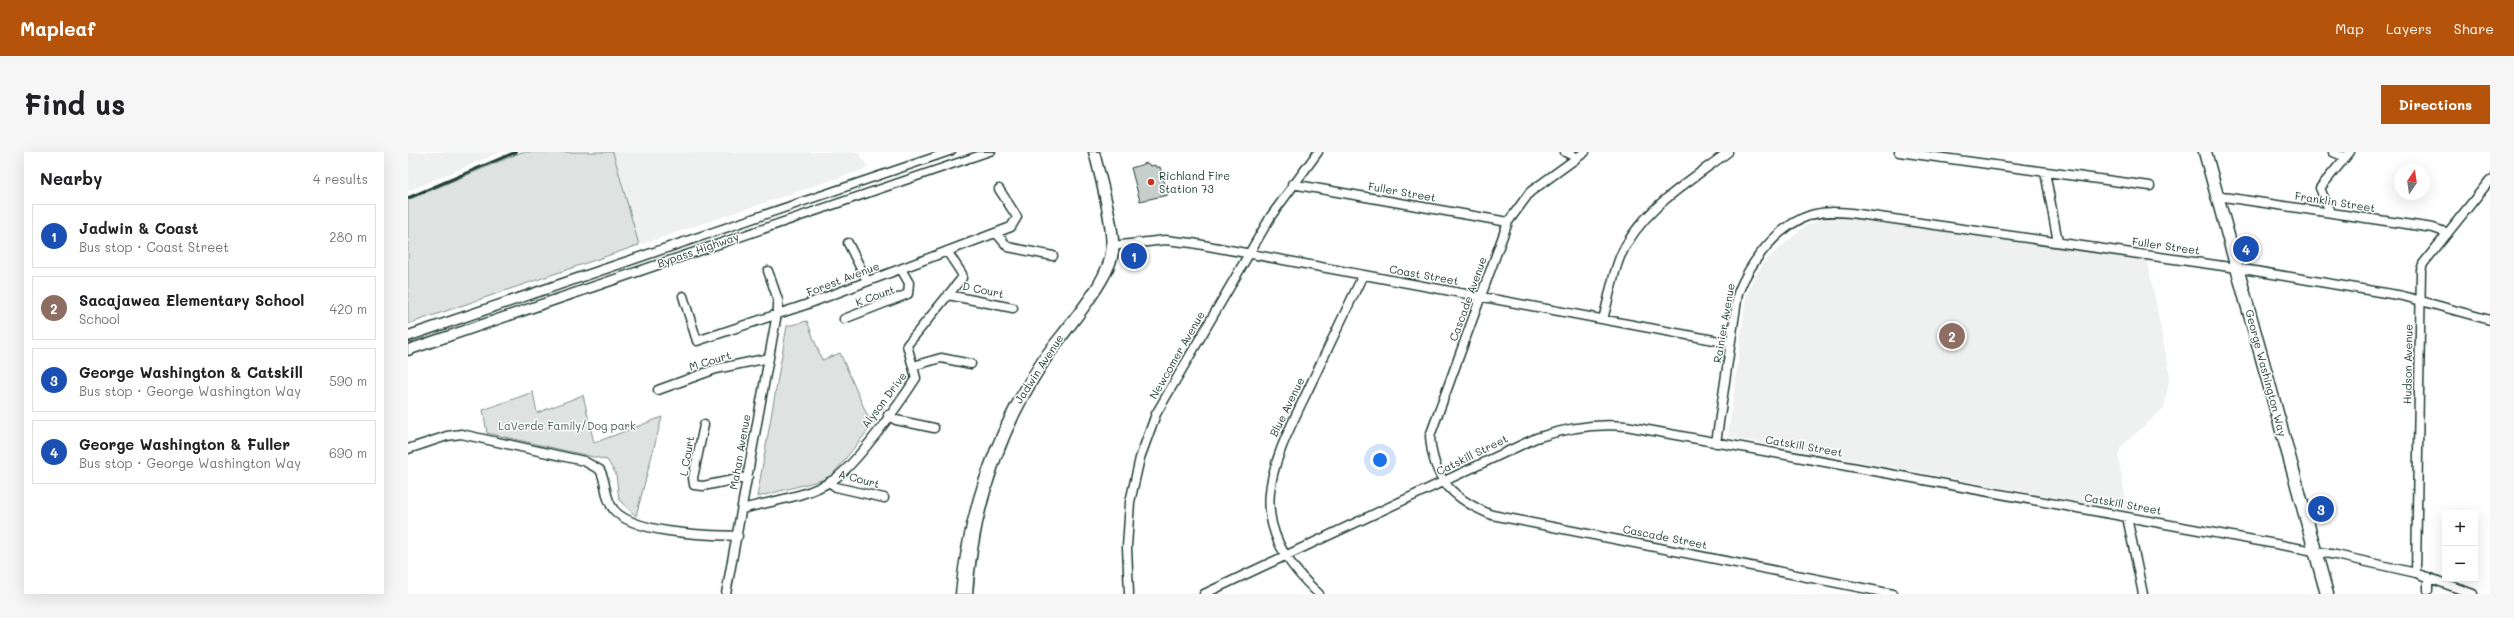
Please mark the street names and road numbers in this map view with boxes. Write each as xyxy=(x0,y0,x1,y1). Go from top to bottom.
street label: Fuller Street xyxy=(1367,178,1437,205)
street label: Franklin Street xyxy=(2294,188,2377,215)
street label: Bypass Highway xyxy=(655,228,741,271)
street label: Fuller Street xyxy=(2131,233,2201,258)
street label: Cascade Avenue xyxy=(1445,254,1490,343)
street label: Forest Avenue xyxy=(804,258,882,299)
street label: Coast Street xyxy=(1388,261,1460,288)
street label: D Court xyxy=(961,278,1005,301)
street label: K Court xyxy=(853,281,897,310)
street label: Rainier Avenue xyxy=(1709,282,1738,364)
street label: Newcomer Avenue xyxy=(1145,308,1208,401)
street label: George Washington Way xyxy=(2242,308,2291,438)
street label: Hudson Avenue xyxy=(2399,323,2416,404)
street label: Jadwin Avenue xyxy=(1011,331,1067,406)
street label: M Court xyxy=(687,347,733,374)
street label: Alyson Drive xyxy=(858,368,910,431)
street label: Blue Avenue xyxy=(1266,375,1307,439)
street label: Mahan Avenue xyxy=(725,413,754,491)
street label: Catskill Street xyxy=(1433,431,1510,478)
street label: Catskill Street xyxy=(1764,431,1844,460)
street label: L Court xyxy=(676,435,697,477)
street label: A Court xyxy=(837,466,881,491)
street label: Catskill Street xyxy=(2083,489,2163,518)
street label: Cascade Street xyxy=(1622,521,1709,552)

